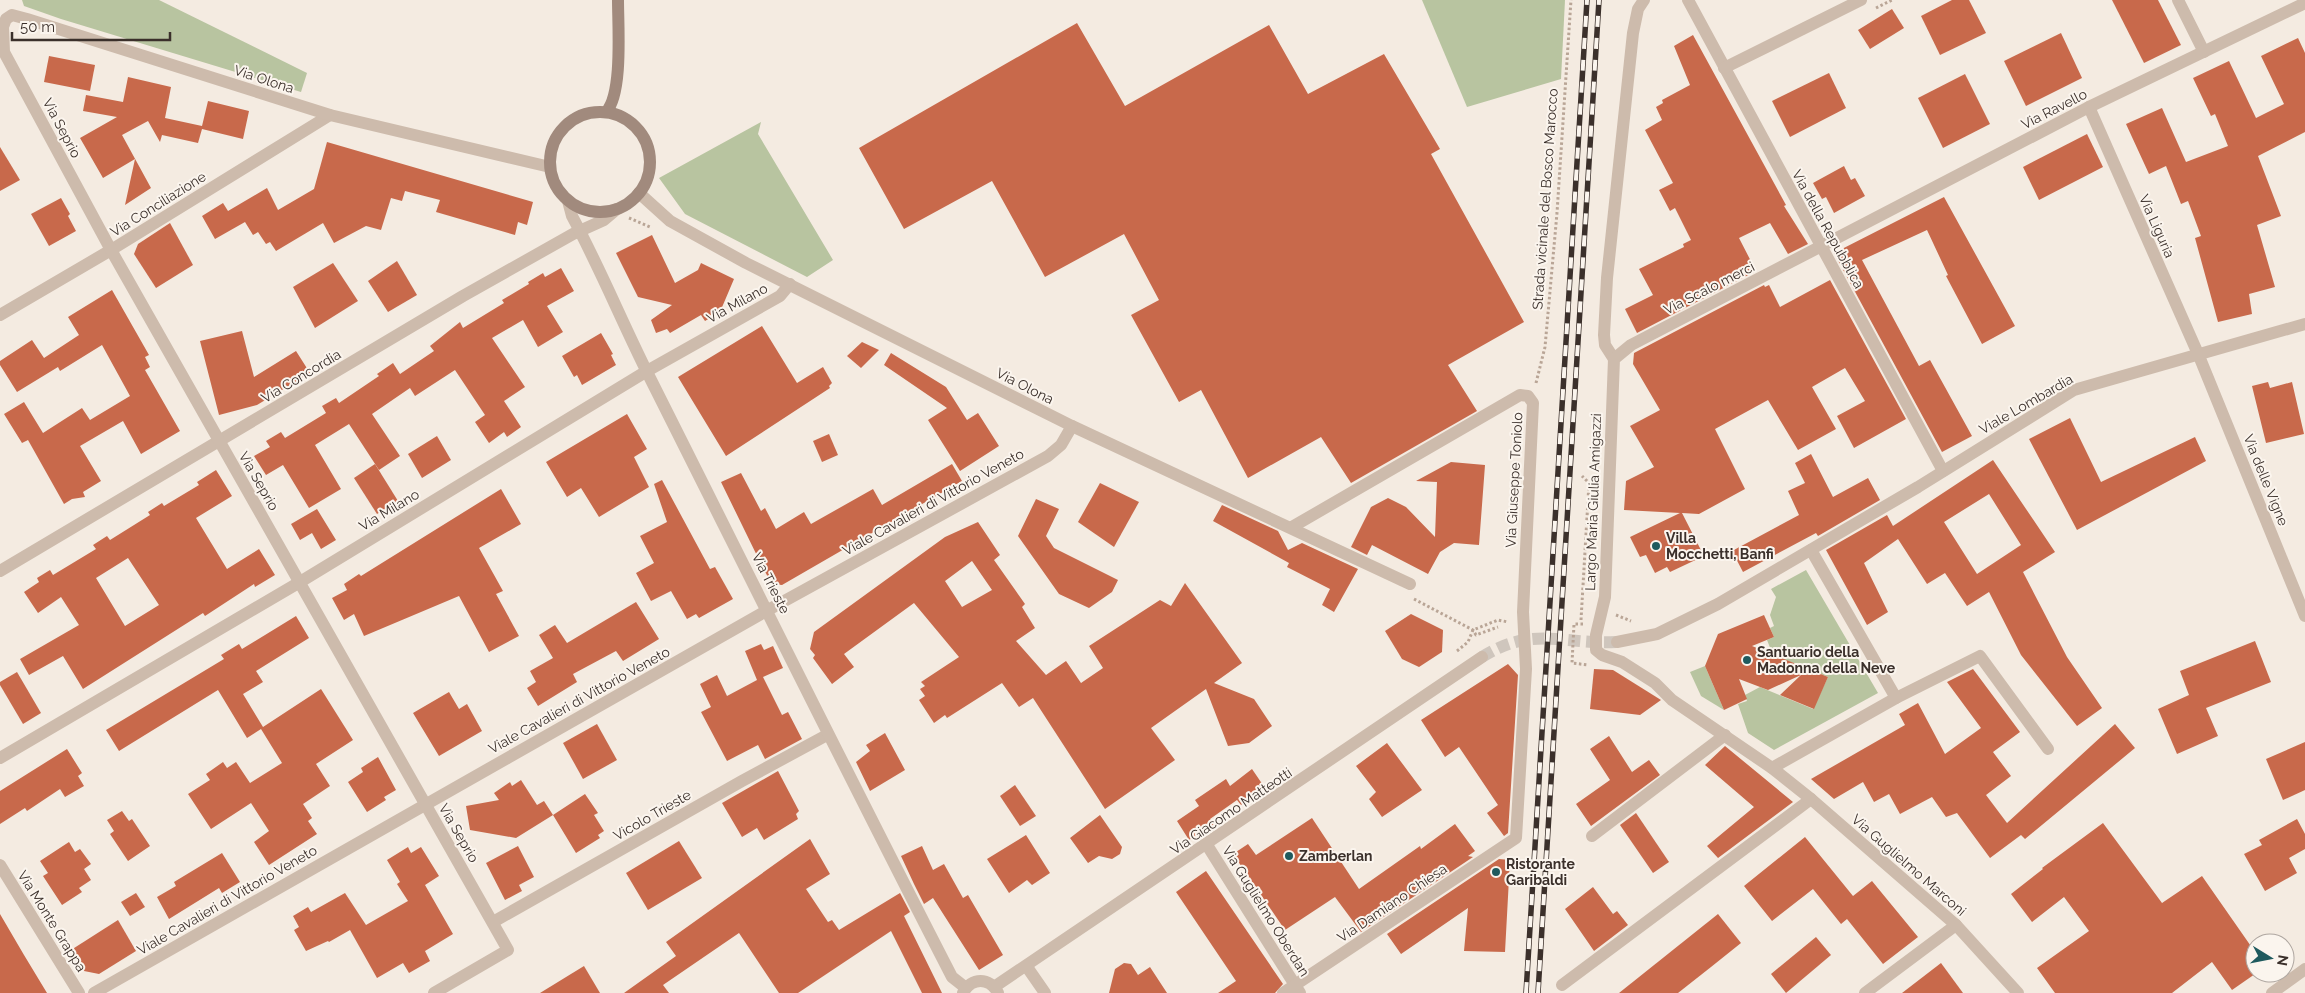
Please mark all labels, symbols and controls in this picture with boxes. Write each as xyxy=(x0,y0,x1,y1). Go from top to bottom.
scale bar xyxy=(12,10,170,42)
text: 50 m xyxy=(20,18,55,36)
street label: Via Olona xyxy=(232,62,296,96)
street label: Via Ravello xyxy=(2018,86,2090,132)
street label: Strada vicinale del Bosco Marocco xyxy=(1529,88,1561,310)
street label: Via Seprio xyxy=(40,95,84,161)
street label: Via della Repubblica xyxy=(1789,167,1867,291)
street label: Via Conciliazione xyxy=(107,168,209,240)
street label: Via Liguria xyxy=(2136,192,2178,260)
street label: Via Scalo merci xyxy=(1661,258,1757,318)
street label: Via Milano xyxy=(704,280,770,326)
street label: Via Concordia xyxy=(258,346,344,406)
street label: Via Olona xyxy=(994,365,1056,407)
street label: Viale Lombardia xyxy=(1976,371,2076,437)
street label: Via Giuseppe Toniolo xyxy=(1502,412,1526,548)
street label: Largo Maria Giulia Amigazzi xyxy=(1582,413,1604,591)
street label: Via delle Vigne xyxy=(2240,432,2292,528)
street label: Viale Cavalieri di Vittorio Veneto xyxy=(840,445,1026,559)
street label: Via Seprio xyxy=(236,449,282,513)
street label: Via Milano xyxy=(356,486,422,534)
place label: Villa Mocchetti, Banfi xyxy=(1666,530,1774,562)
marker: Villa Mocchetti, Banfi xyxy=(1650,540,1662,552)
street label: Via Trieste xyxy=(749,550,793,616)
street label: Viale Cavalieri di Vittorio Veneto xyxy=(486,643,672,757)
place label: Santuario della Madonna della Neve xyxy=(1757,644,1896,676)
marker: Santuario della Madonna della Neve xyxy=(1741,654,1753,666)
street label: Via Giacomo Matteotti xyxy=(1167,764,1295,858)
street label: Vicolo Trieste xyxy=(610,786,694,844)
street label: Via Seprio xyxy=(436,801,482,865)
street label: Via Guglielmo Marconi xyxy=(1849,811,1969,919)
street label: Viale Cavalieri di Vittorio Veneto xyxy=(134,842,320,958)
street label: Via Guglielmo Oberdan xyxy=(1219,843,1313,979)
place label: Zamberlan xyxy=(1299,848,1372,864)
marker: Zamberlan xyxy=(1283,850,1295,862)
place label: Ristorante Garibaldi xyxy=(1506,856,1576,888)
street label: Via Damiano Chiesa xyxy=(1334,860,1450,946)
marker: Ristorante Garibaldi xyxy=(1490,866,1502,878)
street label: Via Monte Grappa xyxy=(14,868,90,974)
north arrow xyxy=(2245,933,2295,983)
text: N xyxy=(2274,954,2292,967)

